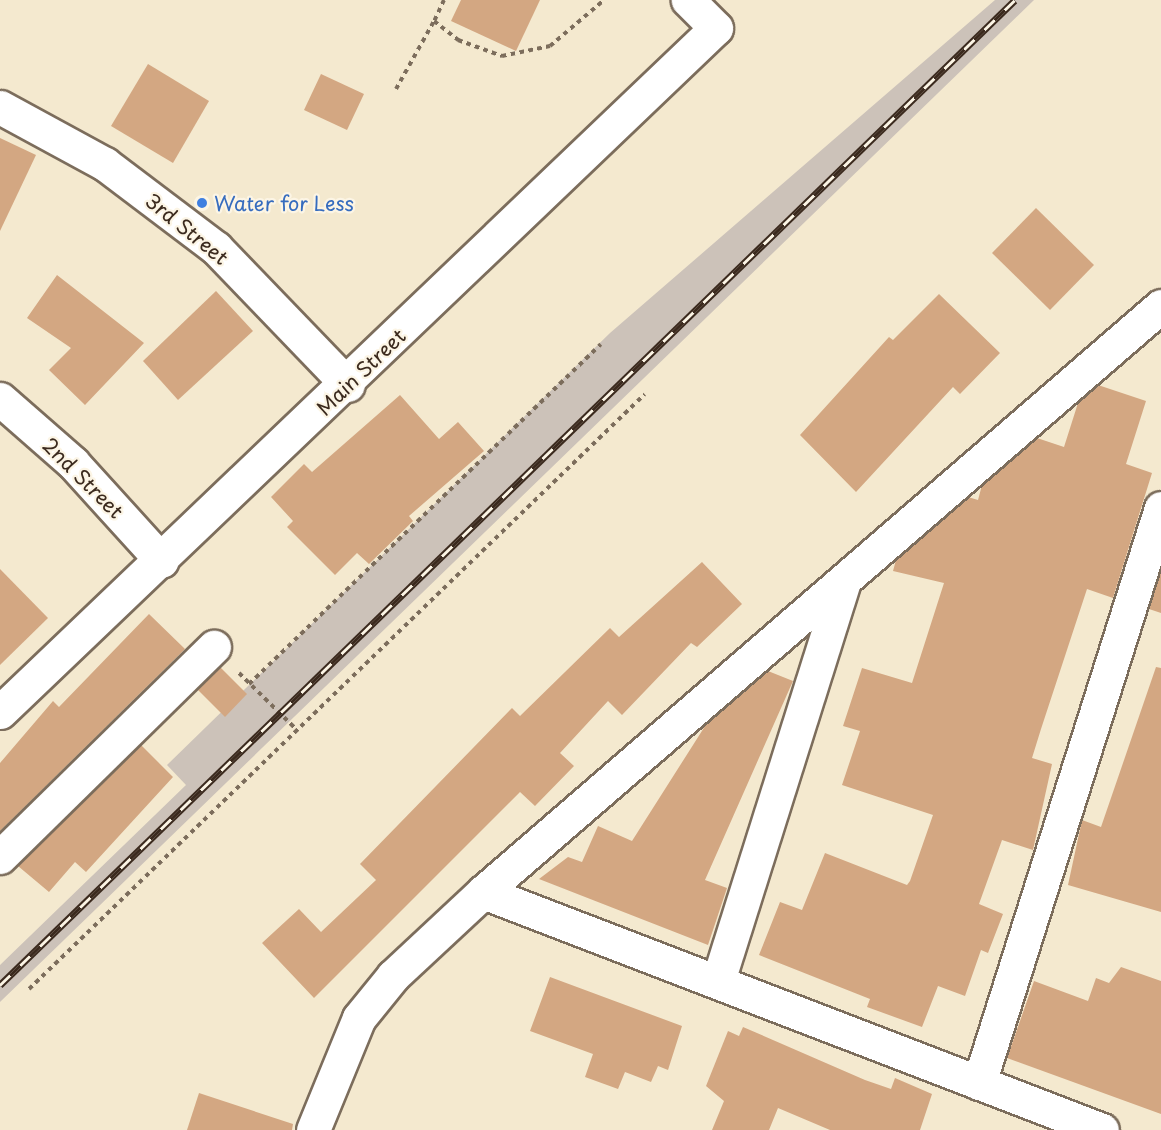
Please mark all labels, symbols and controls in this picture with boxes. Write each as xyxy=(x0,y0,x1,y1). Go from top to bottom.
street label: 3rd Street xyxy=(141,188,233,270)
place label: Water for Less xyxy=(214,191,356,215)
marker: Water for Less xyxy=(195,196,209,210)
street label: Main Street xyxy=(311,324,411,420)
street label: 2nd Street xyxy=(38,433,128,523)

